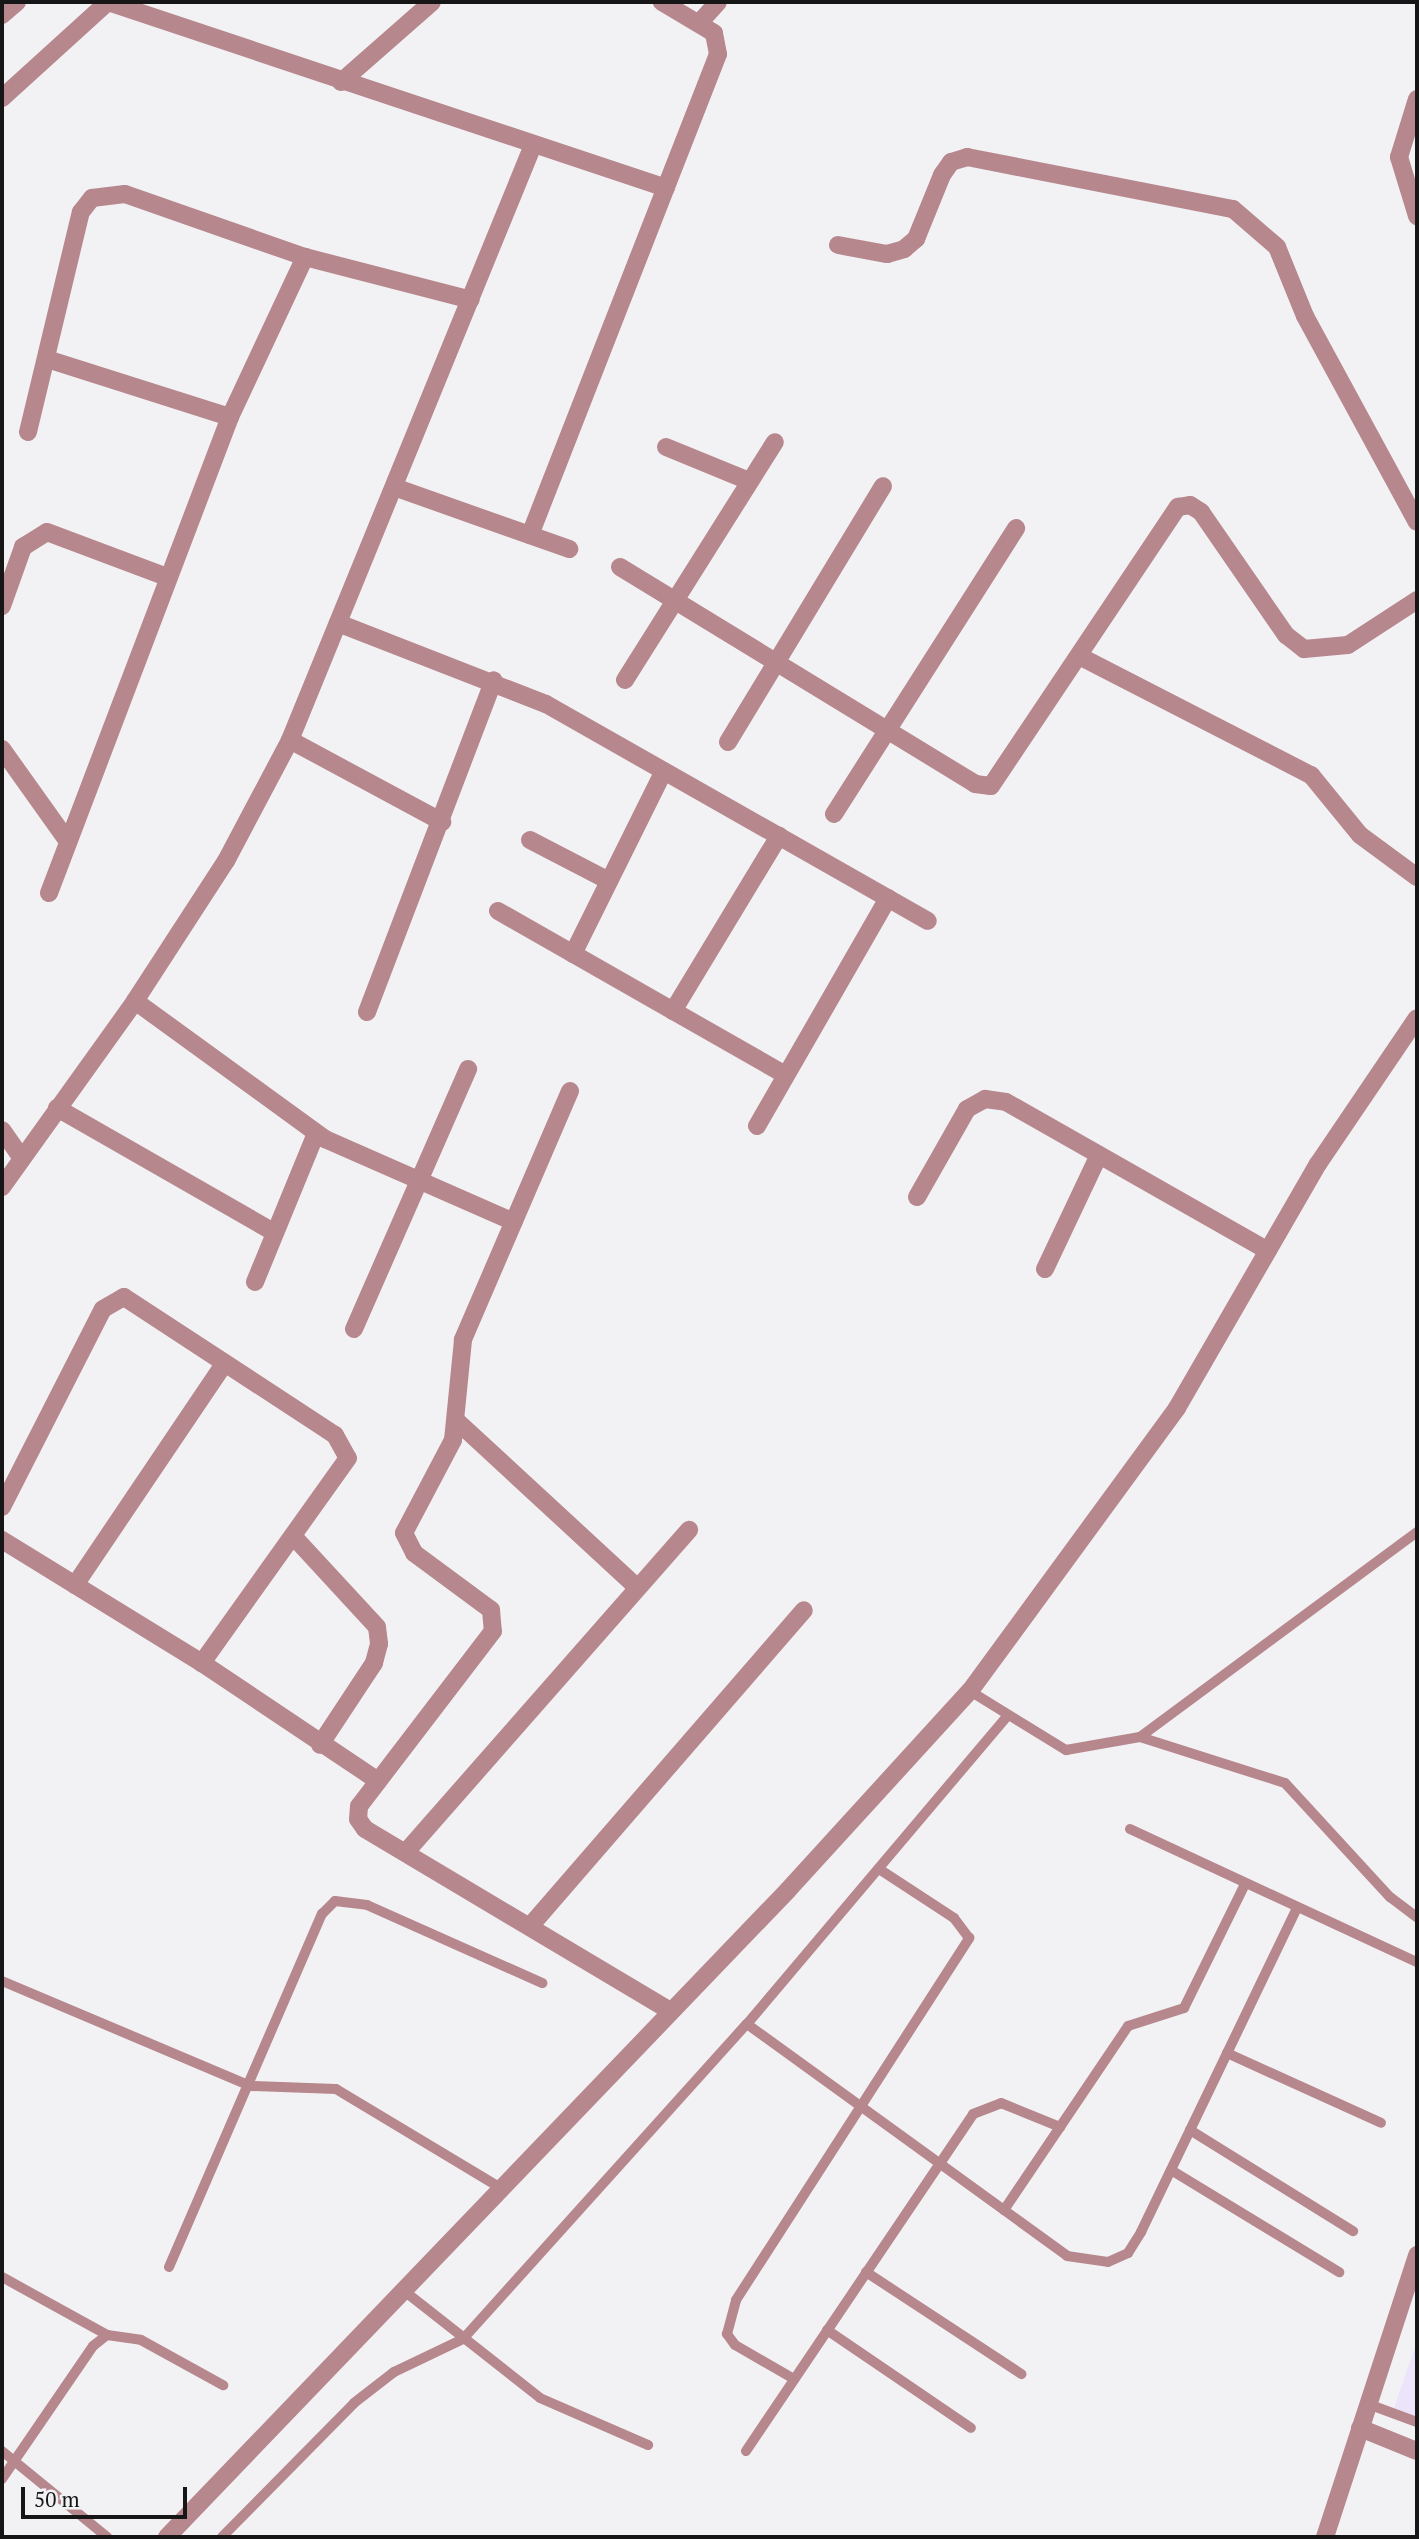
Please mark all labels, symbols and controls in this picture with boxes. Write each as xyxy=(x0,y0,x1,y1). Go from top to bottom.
scale bar xyxy=(24,2472,191,2516)
text: 50 m xyxy=(34,2485,80,2513)

